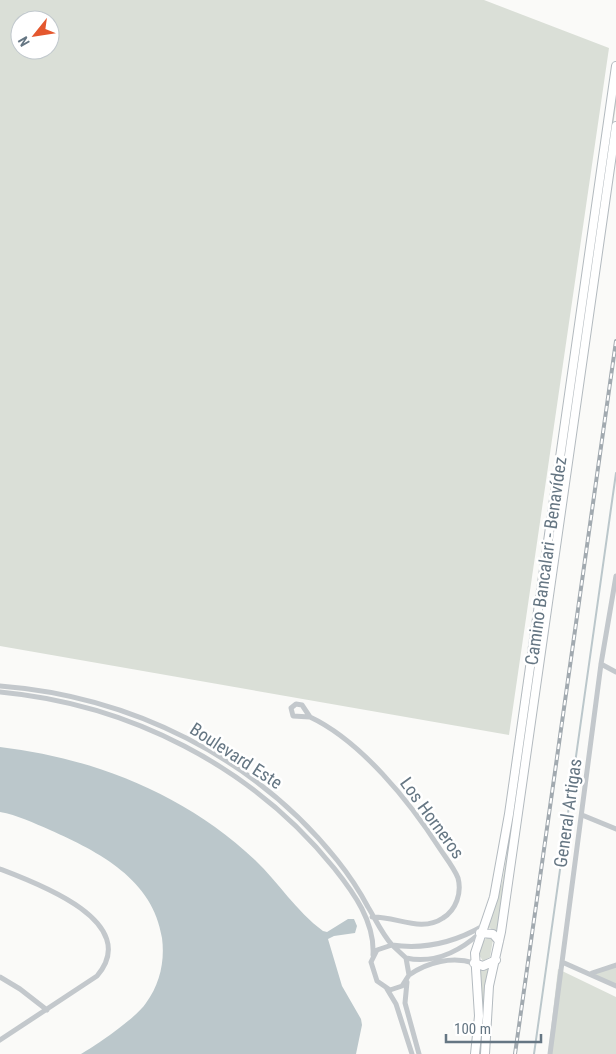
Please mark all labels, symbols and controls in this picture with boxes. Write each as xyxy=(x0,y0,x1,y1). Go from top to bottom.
north arrow xyxy=(10,10,60,60)
text: N xyxy=(15,34,33,49)
street label: Camino Bancalari - Benavídez xyxy=(520,455,571,667)
street label: Boulevard Este xyxy=(186,718,286,793)
street label: General Artigas xyxy=(549,757,586,869)
street label: Los Horneros xyxy=(396,773,469,862)
scale bar xyxy=(446,1012,541,1044)
text: 100 m xyxy=(454,1020,491,1038)

